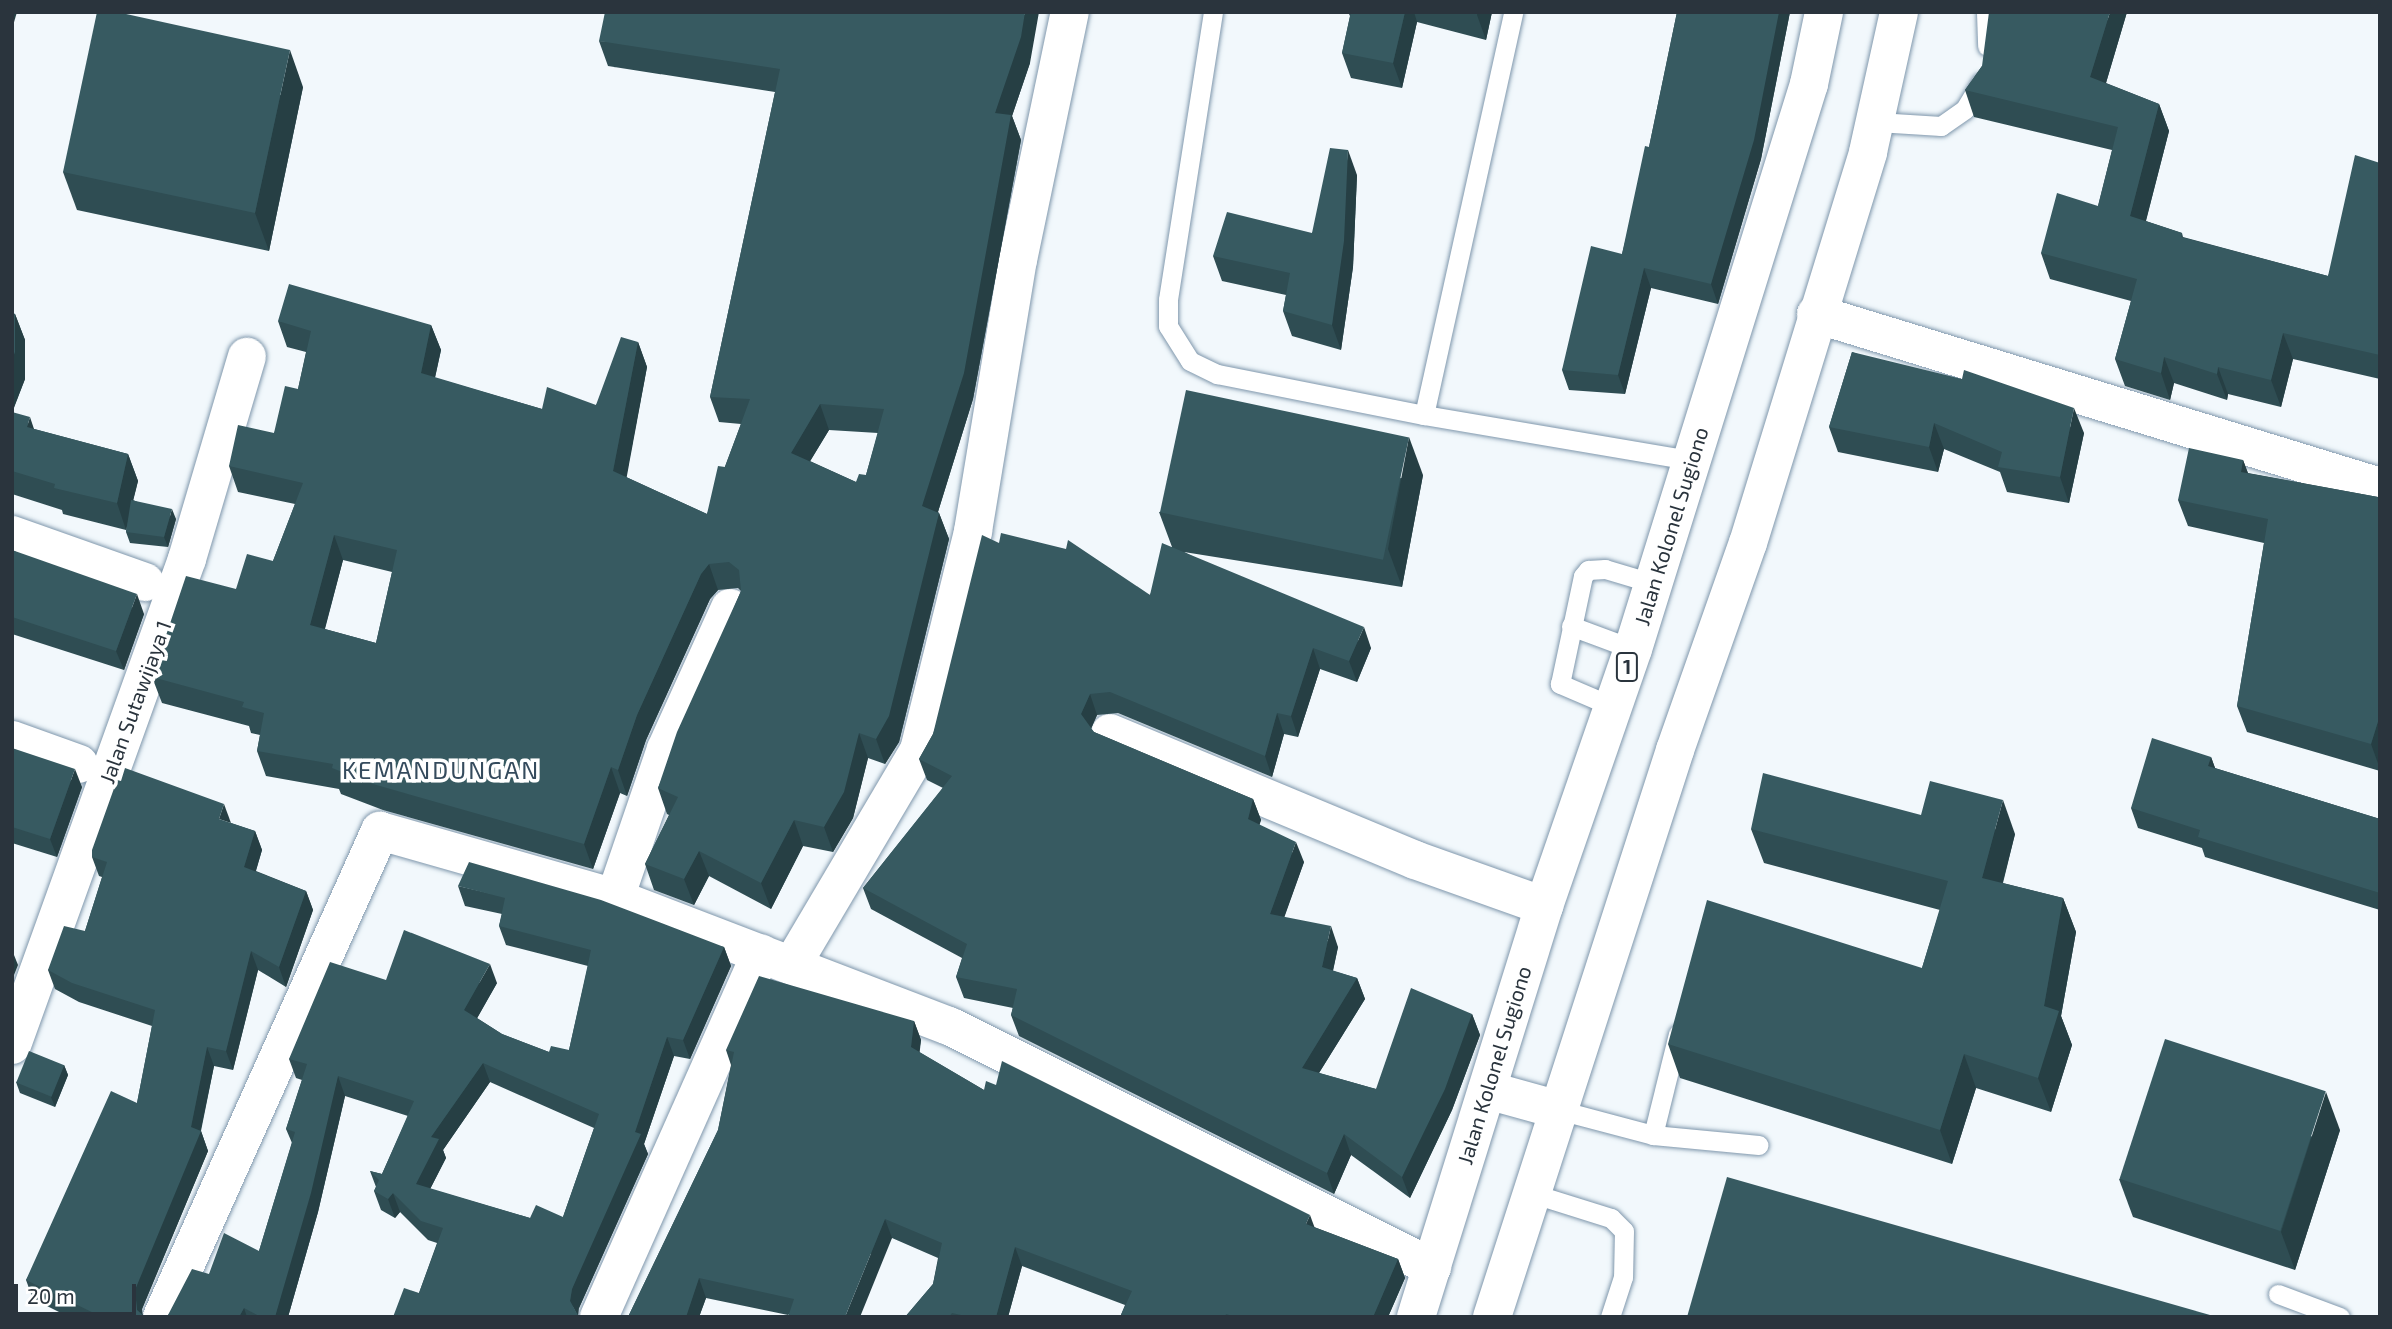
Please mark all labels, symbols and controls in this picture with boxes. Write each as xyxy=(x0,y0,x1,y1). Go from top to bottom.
street label: Jalan Kolonel Sugiono xyxy=(1629,423,1713,629)
street label: Jalan Sutawijaya 1 xyxy=(94,617,176,787)
road number: 1 xyxy=(1615,652,1639,682)
district label: KEMANDUNGAN xyxy=(343,756,539,784)
street label: Jalan Kolonel Sugiono xyxy=(1452,962,1536,1168)
scale bar xyxy=(18,1270,140,1314)
text: 20 m xyxy=(27,1283,75,1308)

